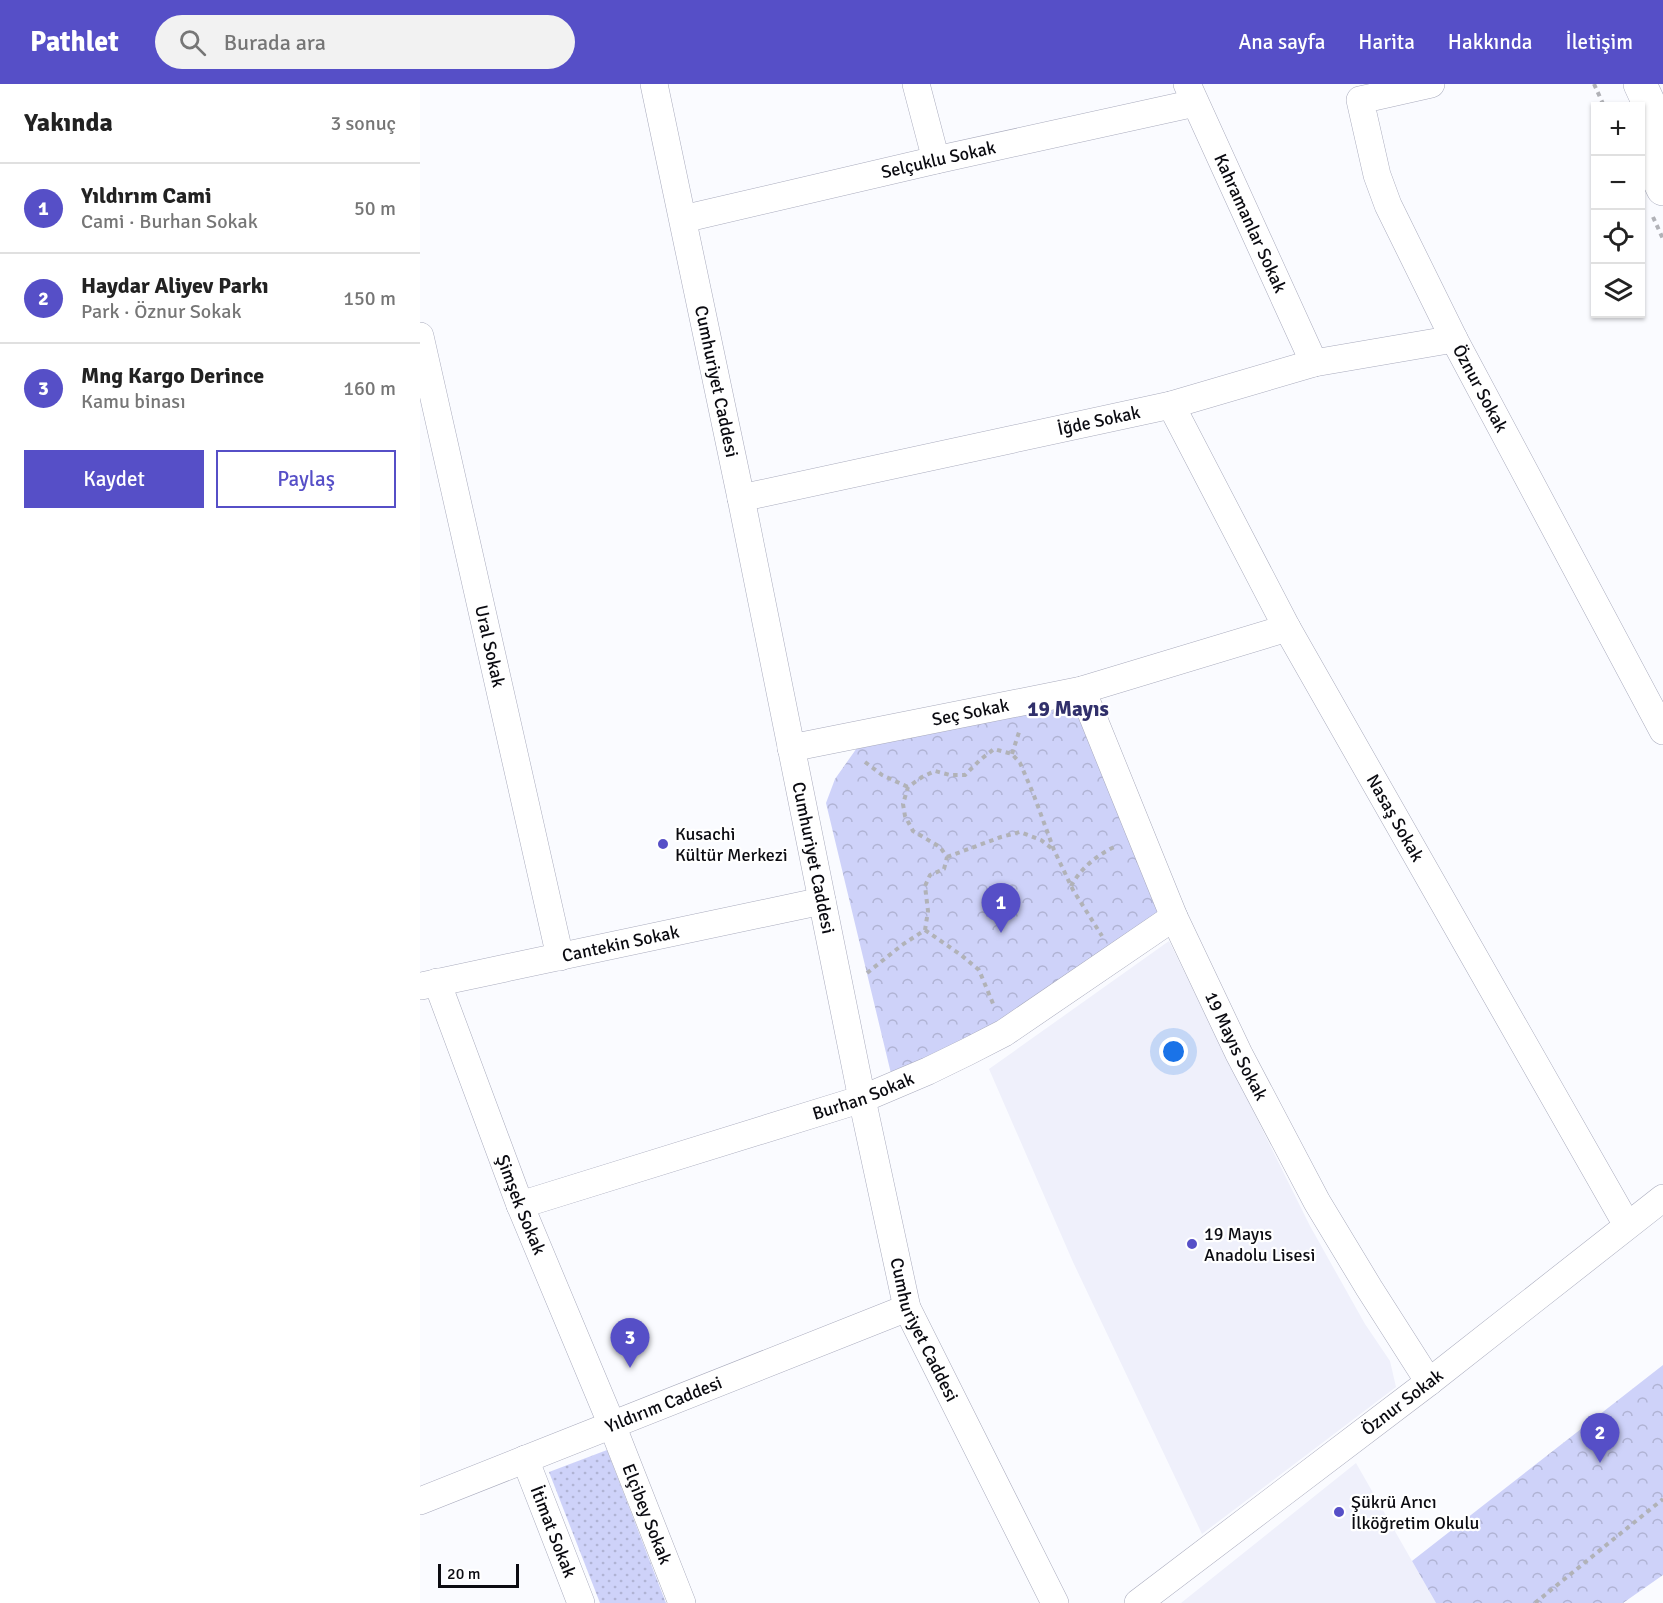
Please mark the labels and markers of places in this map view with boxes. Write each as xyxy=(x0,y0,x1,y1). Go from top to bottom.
place label: Kusachi Kültür Merkezi xyxy=(675,823,788,866)
marker: Kusachi Kültür Merkezi xyxy=(656,837,670,851)
pin: 1 xyxy=(982,884,1020,933)
place label: 19 Mayıs Anadolu Lisesi xyxy=(1204,1223,1315,1266)
marker: 19 Mayıs Anadolu Lisesi xyxy=(1185,1237,1199,1251)
pin: 3 xyxy=(610,1318,650,1368)
pin: 2 xyxy=(1580,1414,1620,1463)
place label: Şükrü Arıcı İlköğretim Okulu xyxy=(1351,1491,1479,1534)
marker: Şükrü Arıcı İlköğretim Okulu xyxy=(1332,1505,1346,1519)

